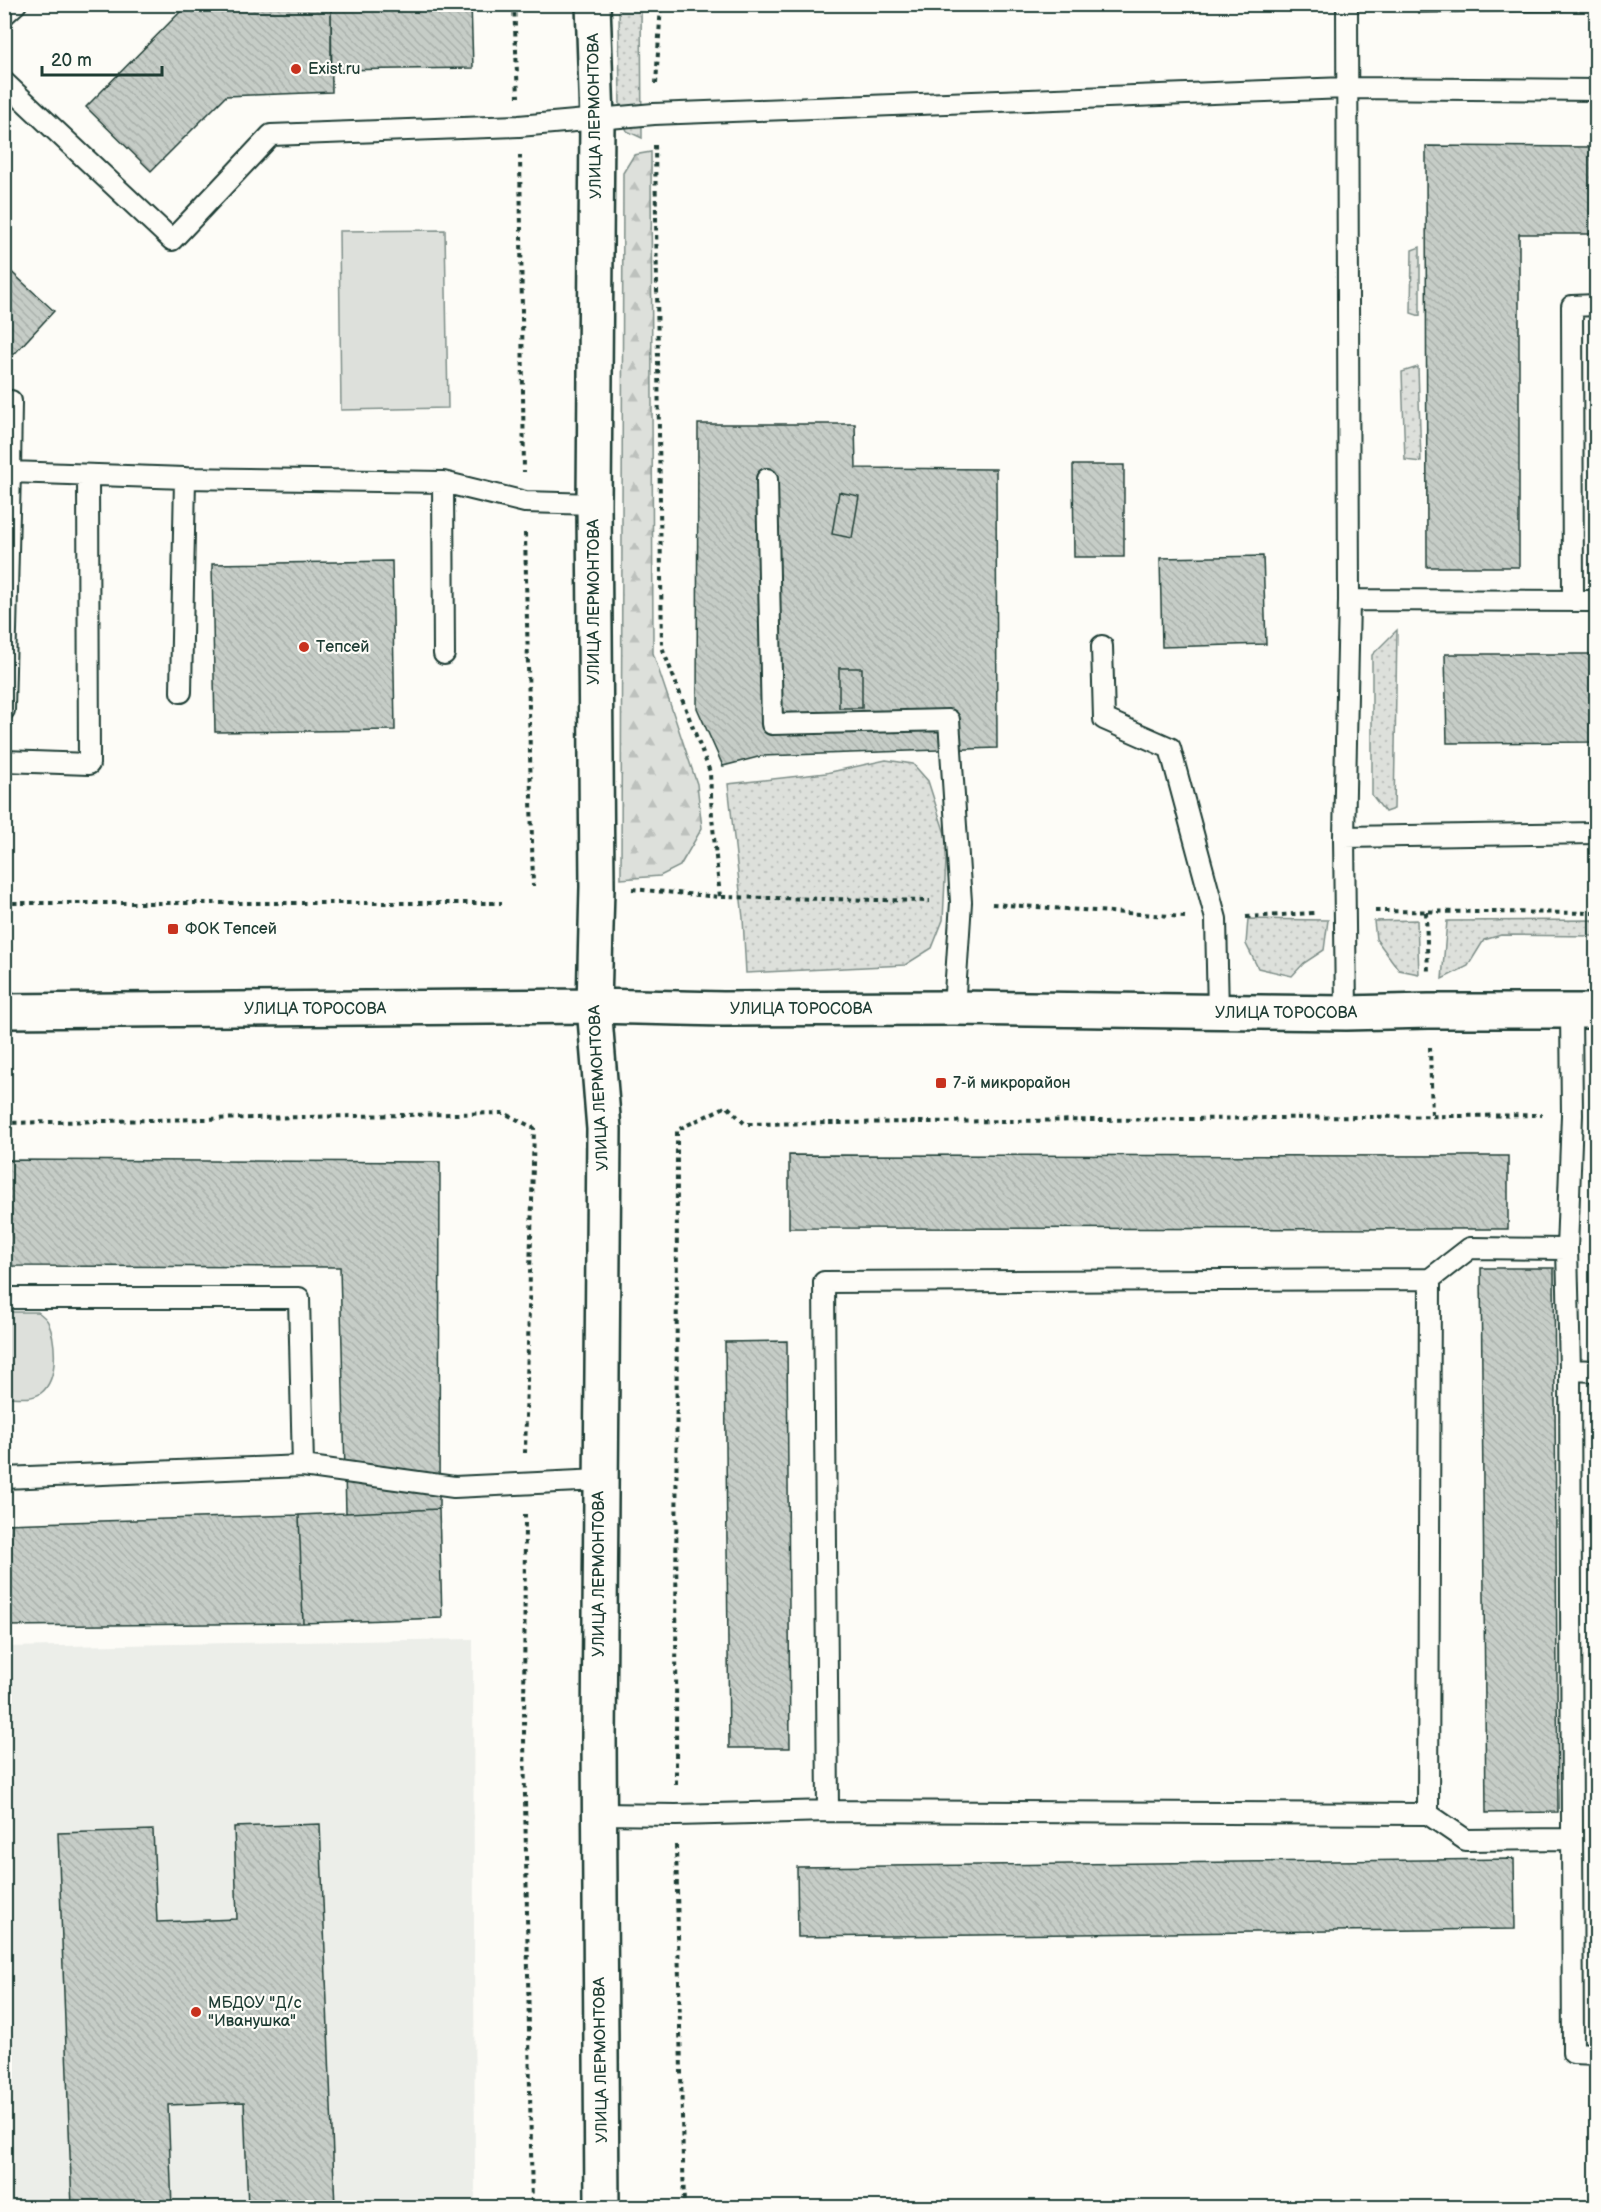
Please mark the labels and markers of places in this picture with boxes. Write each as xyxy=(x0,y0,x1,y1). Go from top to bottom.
place label: Exist.ru xyxy=(308,60,360,79)
marker: Exist.ru xyxy=(289,62,303,76)
place label: Тепсей xyxy=(316,638,369,657)
marker: Тепсей xyxy=(297,640,311,654)
place label: ФОК Тепсей xyxy=(185,920,277,939)
marker: ФОК Тепсей xyxy=(166,922,180,936)
place label: 7-й микрорайон xyxy=(953,1074,1071,1093)
marker: 7-й микрорайон xyxy=(934,1076,948,1090)
place label: МБДОУ "Д/с "Иванушка" xyxy=(208,1994,302,2031)
marker: МБДОУ "Д/с "Иванушка" xyxy=(189,2005,203,2019)

